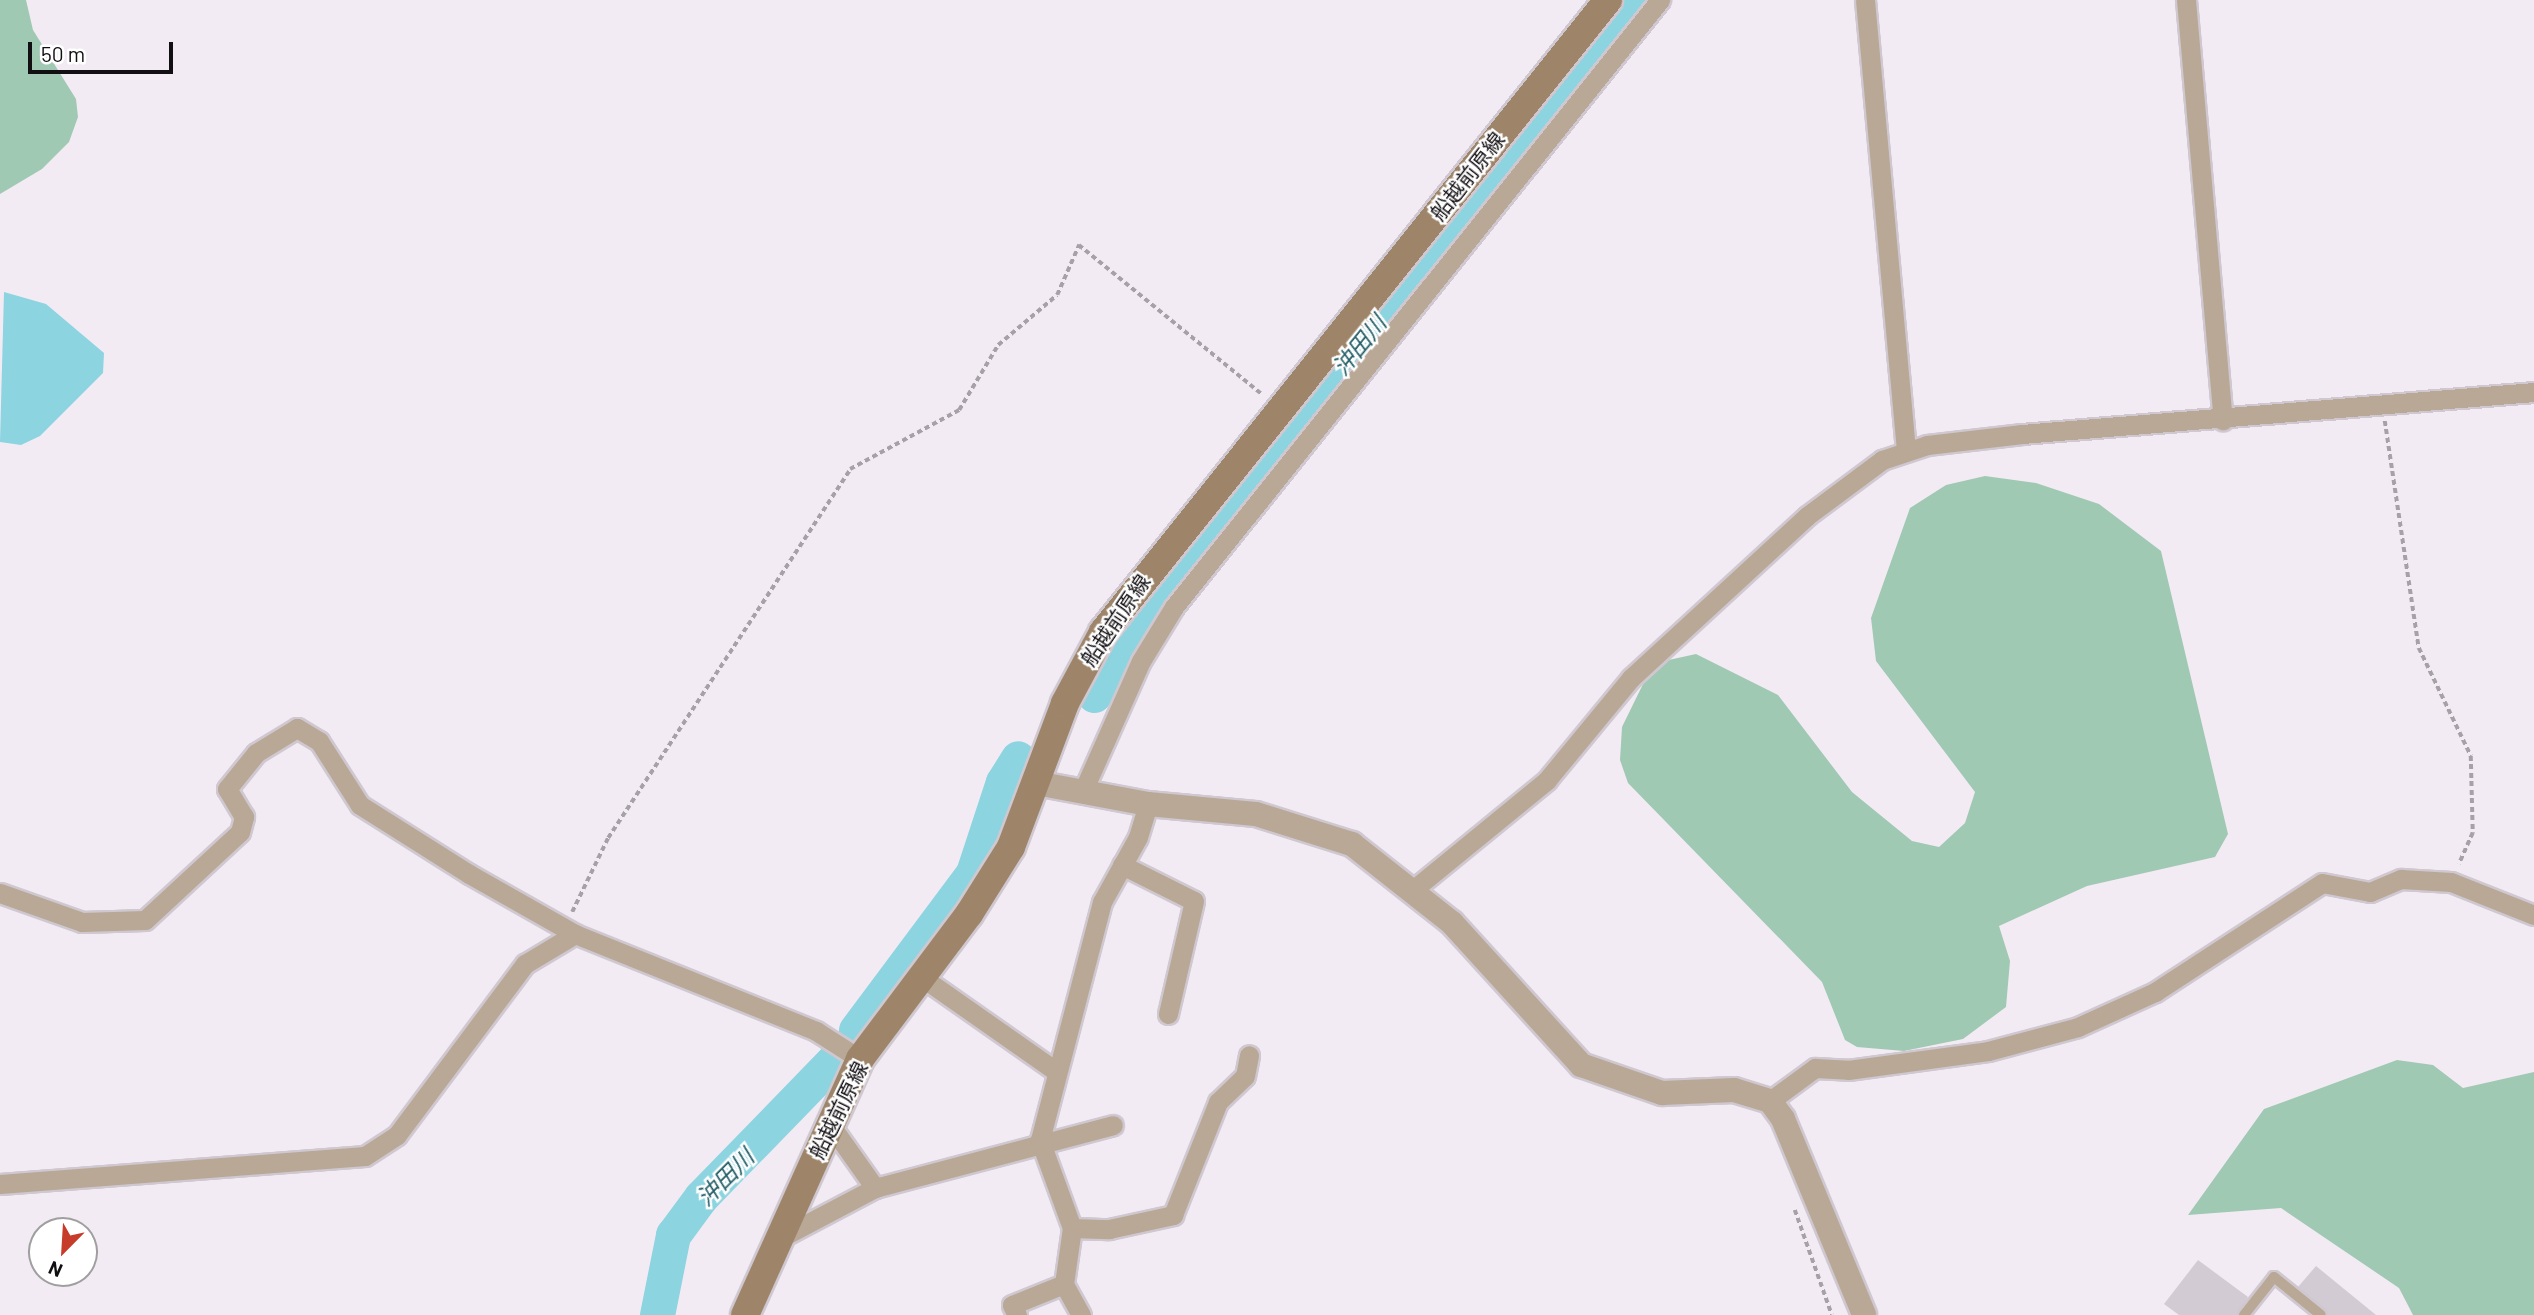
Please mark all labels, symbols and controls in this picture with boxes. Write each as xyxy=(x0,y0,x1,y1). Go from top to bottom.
scale bar xyxy=(32,28,177,72)
text: 50 m xyxy=(41,41,85,66)
street label: 船越前原線 xyxy=(1425,127,1509,225)
water label: 沖田川 xyxy=(1327,310,1391,380)
street label: 船越前原線 xyxy=(1075,569,1155,671)
street label: 船越前原線 xyxy=(804,1057,872,1163)
water label: 沖田川 xyxy=(691,1143,759,1211)
north arrow xyxy=(28,1217,98,1287)
text: N xyxy=(45,1257,66,1283)

